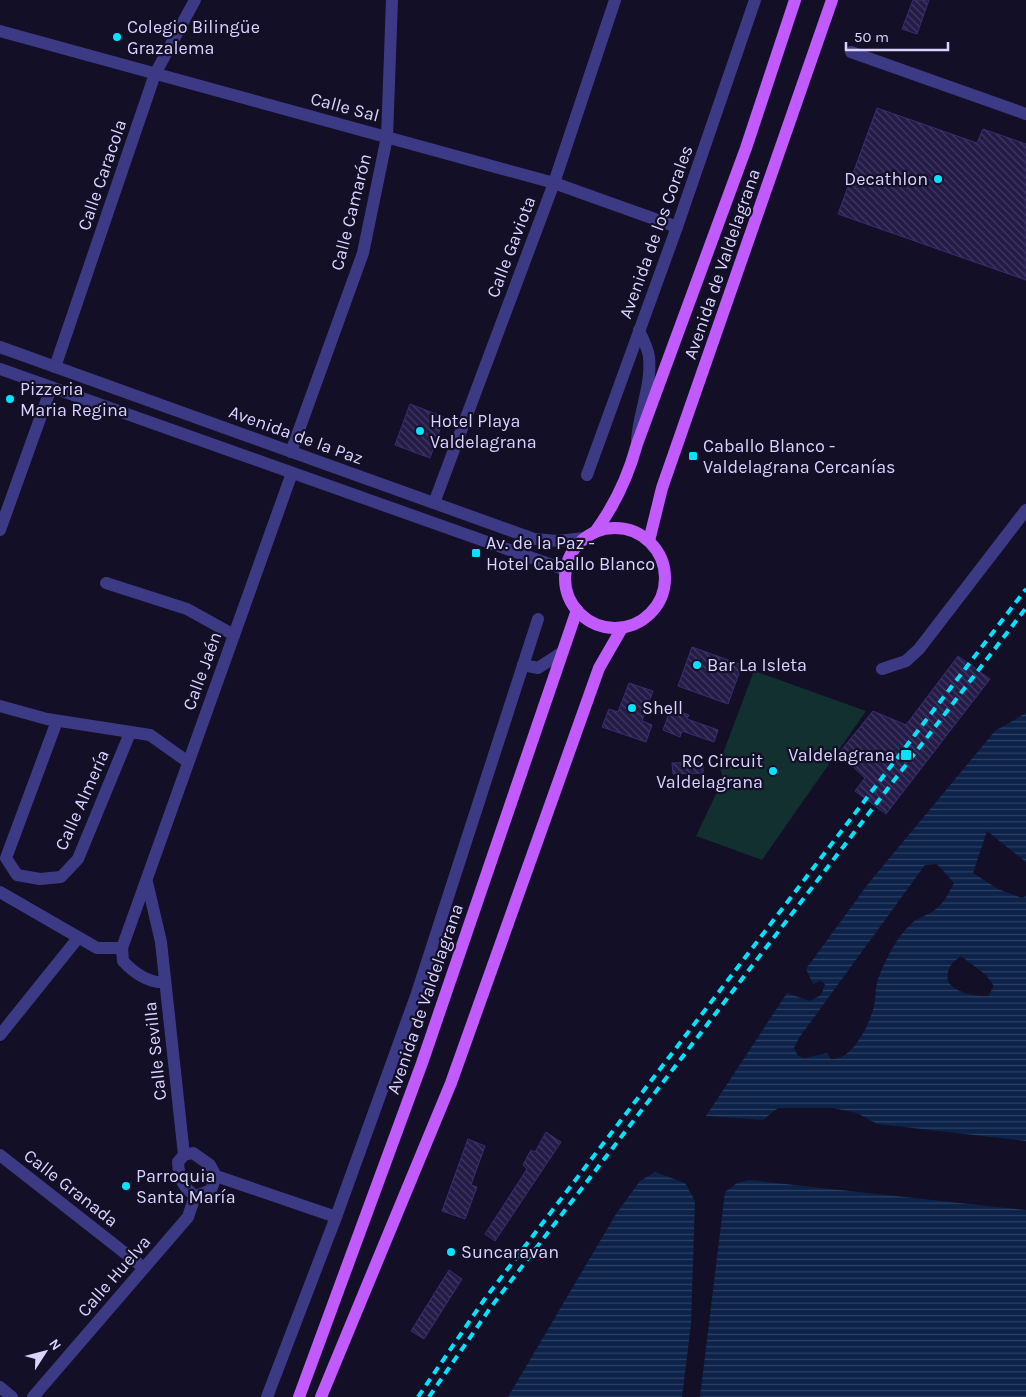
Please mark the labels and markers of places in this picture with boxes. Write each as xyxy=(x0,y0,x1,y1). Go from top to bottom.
place label: Colegio Bilingüe Grazalema xyxy=(127,16,260,59)
marker: Colegio Bilingüe Grazalema xyxy=(111,31,123,43)
place label: Decathlon xyxy=(844,168,928,190)
marker: Decathlon xyxy=(932,173,944,185)
place label: Pizzeria Maria Regina xyxy=(20,378,128,421)
marker: Pizzeria Maria Regina xyxy=(4,393,16,405)
place label: Hotel Playa Valdelagrana xyxy=(430,410,537,453)
marker: Hotel Playa Valdelagrana xyxy=(414,425,426,437)
place label: Caballo Blanco - Valdelagrana Cercanías xyxy=(703,435,896,478)
marker: Caballo Blanco - Valdelagrana Cercanías xyxy=(687,450,699,462)
place label: Av. de la Paz - Hotel Caballo Blanco xyxy=(486,532,655,575)
marker: Av. de la Paz - Hotel Caballo Blanco xyxy=(470,547,482,559)
place label: Bar La Isleta xyxy=(707,654,807,676)
marker: Bar La Isleta xyxy=(691,659,703,671)
place label: Shell xyxy=(642,697,683,719)
marker: Shell xyxy=(626,702,638,714)
place label: Valdelagrana xyxy=(788,744,895,766)
marker: Valdelagrana xyxy=(899,748,913,762)
place label: RC Circuit Valdelagrana xyxy=(656,750,763,793)
marker: RC Circuit Valdelagrana xyxy=(767,765,779,777)
place label: Parroquia Santa María xyxy=(136,1165,236,1208)
marker: Parroquia Santa María xyxy=(120,1180,132,1192)
place label: Suncaravan xyxy=(461,1241,559,1263)
marker: Suncaravan xyxy=(445,1246,457,1258)

